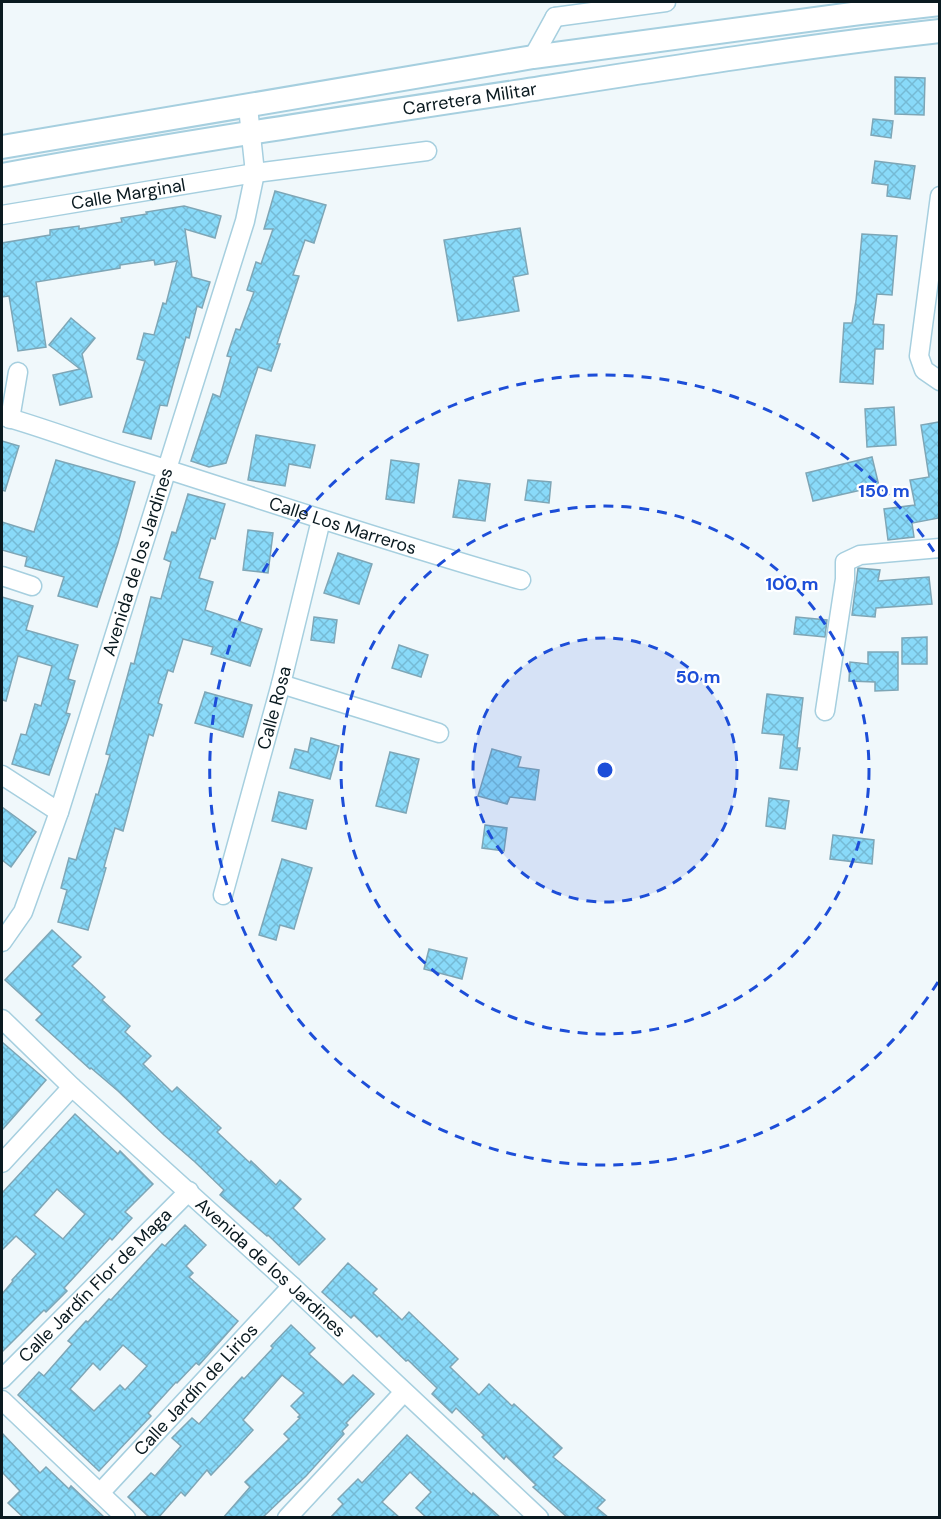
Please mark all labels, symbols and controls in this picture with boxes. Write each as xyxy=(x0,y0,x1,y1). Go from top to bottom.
street label: Carretera Militar xyxy=(401,77,539,121)
street label: Calle Marginal xyxy=(69,173,187,215)
street label: Avenida de los Jardines xyxy=(97,465,179,659)
text: 150 m xyxy=(858,479,910,503)
street label: Calle Los Marreros xyxy=(266,491,420,560)
text: 100 m xyxy=(765,572,819,596)
street label: Calle Rosa xyxy=(252,664,297,752)
text: 50 m xyxy=(675,665,721,689)
centre of rings xyxy=(595,760,615,780)
street label: Avenida de los Jardines xyxy=(190,1192,351,1343)
street label: Calle Jardín Flor de Maga xyxy=(13,1203,177,1368)
street label: Calle Jardín de Lirios xyxy=(129,1318,263,1461)

